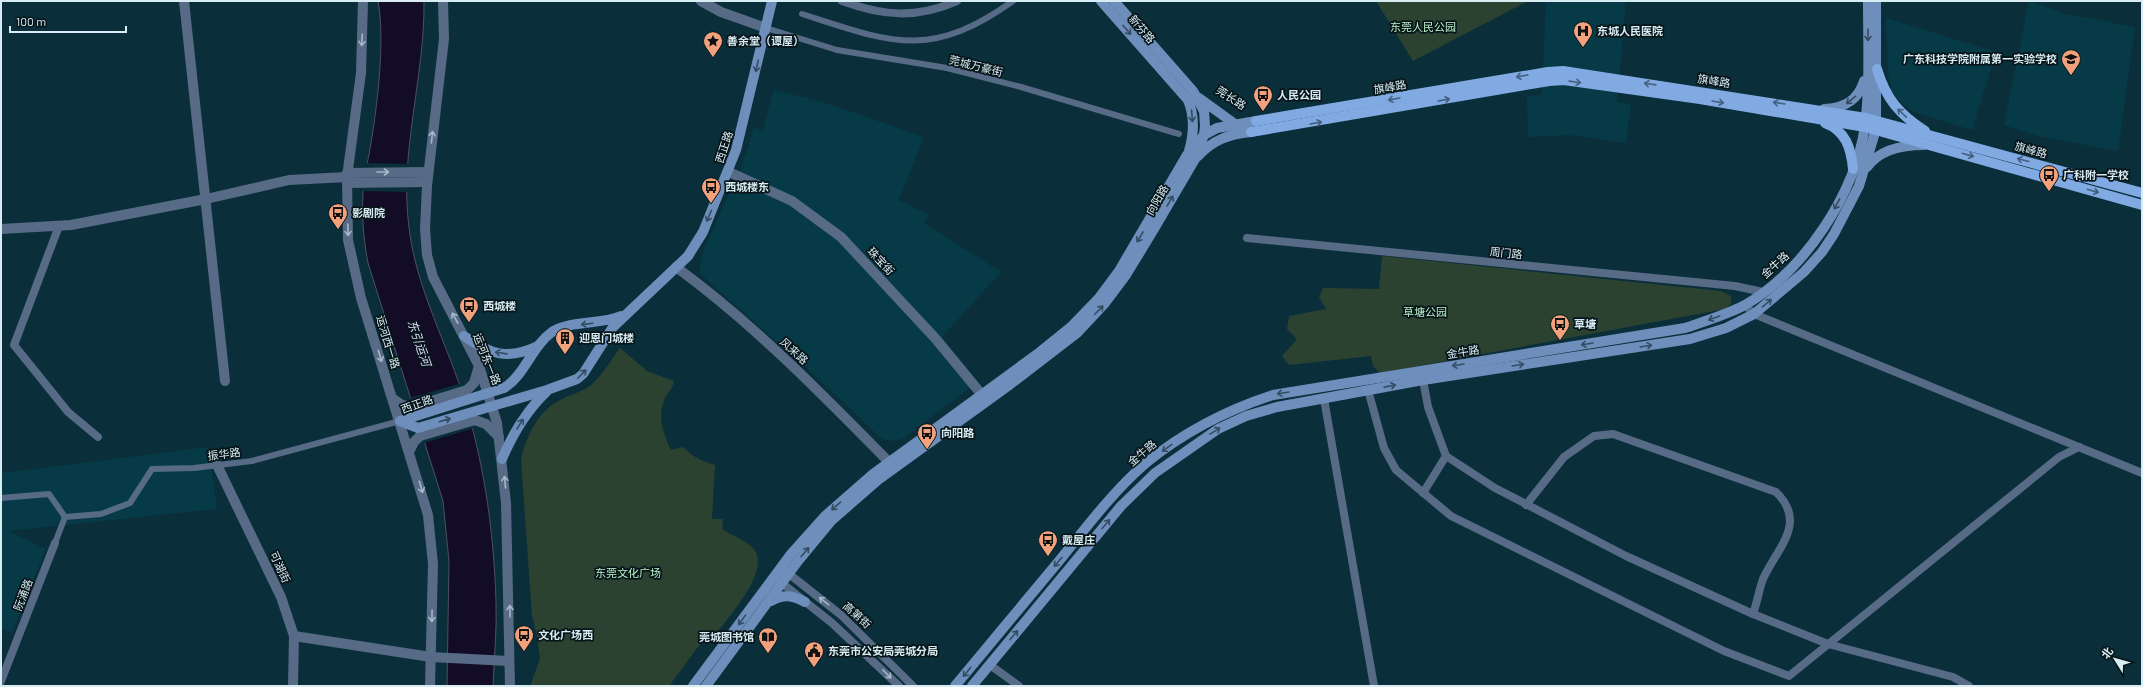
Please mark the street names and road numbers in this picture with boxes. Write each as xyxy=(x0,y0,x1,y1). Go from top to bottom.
street label: 新芬路 xyxy=(1127,12,1158,45)
street label: 莞城万豪街 xyxy=(948,53,1004,78)
street label: 旗峰路 xyxy=(1697,72,1731,90)
street label: 旗峰路 xyxy=(1373,77,1407,96)
street label: 莞长路 xyxy=(1214,83,1249,112)
street label: 西正路 xyxy=(712,129,735,165)
street label: 旗峰路 xyxy=(2014,139,2049,160)
street label: 向阳路 xyxy=(1143,182,1170,217)
street label: 珠宝街 xyxy=(865,244,897,277)
street label: 周门路 xyxy=(1489,244,1523,261)
street label: 金牛路 xyxy=(1758,249,1791,280)
street label: 运河西一路 xyxy=(374,314,403,370)
street label: 运河东一路 xyxy=(471,331,504,387)
street label: 风来路 xyxy=(778,335,811,366)
street label: 金牛路 xyxy=(1446,343,1480,361)
street label: 西正路 xyxy=(399,392,435,415)
street label: 金牛路 xyxy=(1125,437,1158,468)
street label: 振华路 xyxy=(207,445,241,462)
street label: 可湖街 xyxy=(268,549,293,584)
street label: 阮涌路 xyxy=(11,577,35,613)
street label: 高第街 xyxy=(841,599,874,630)

